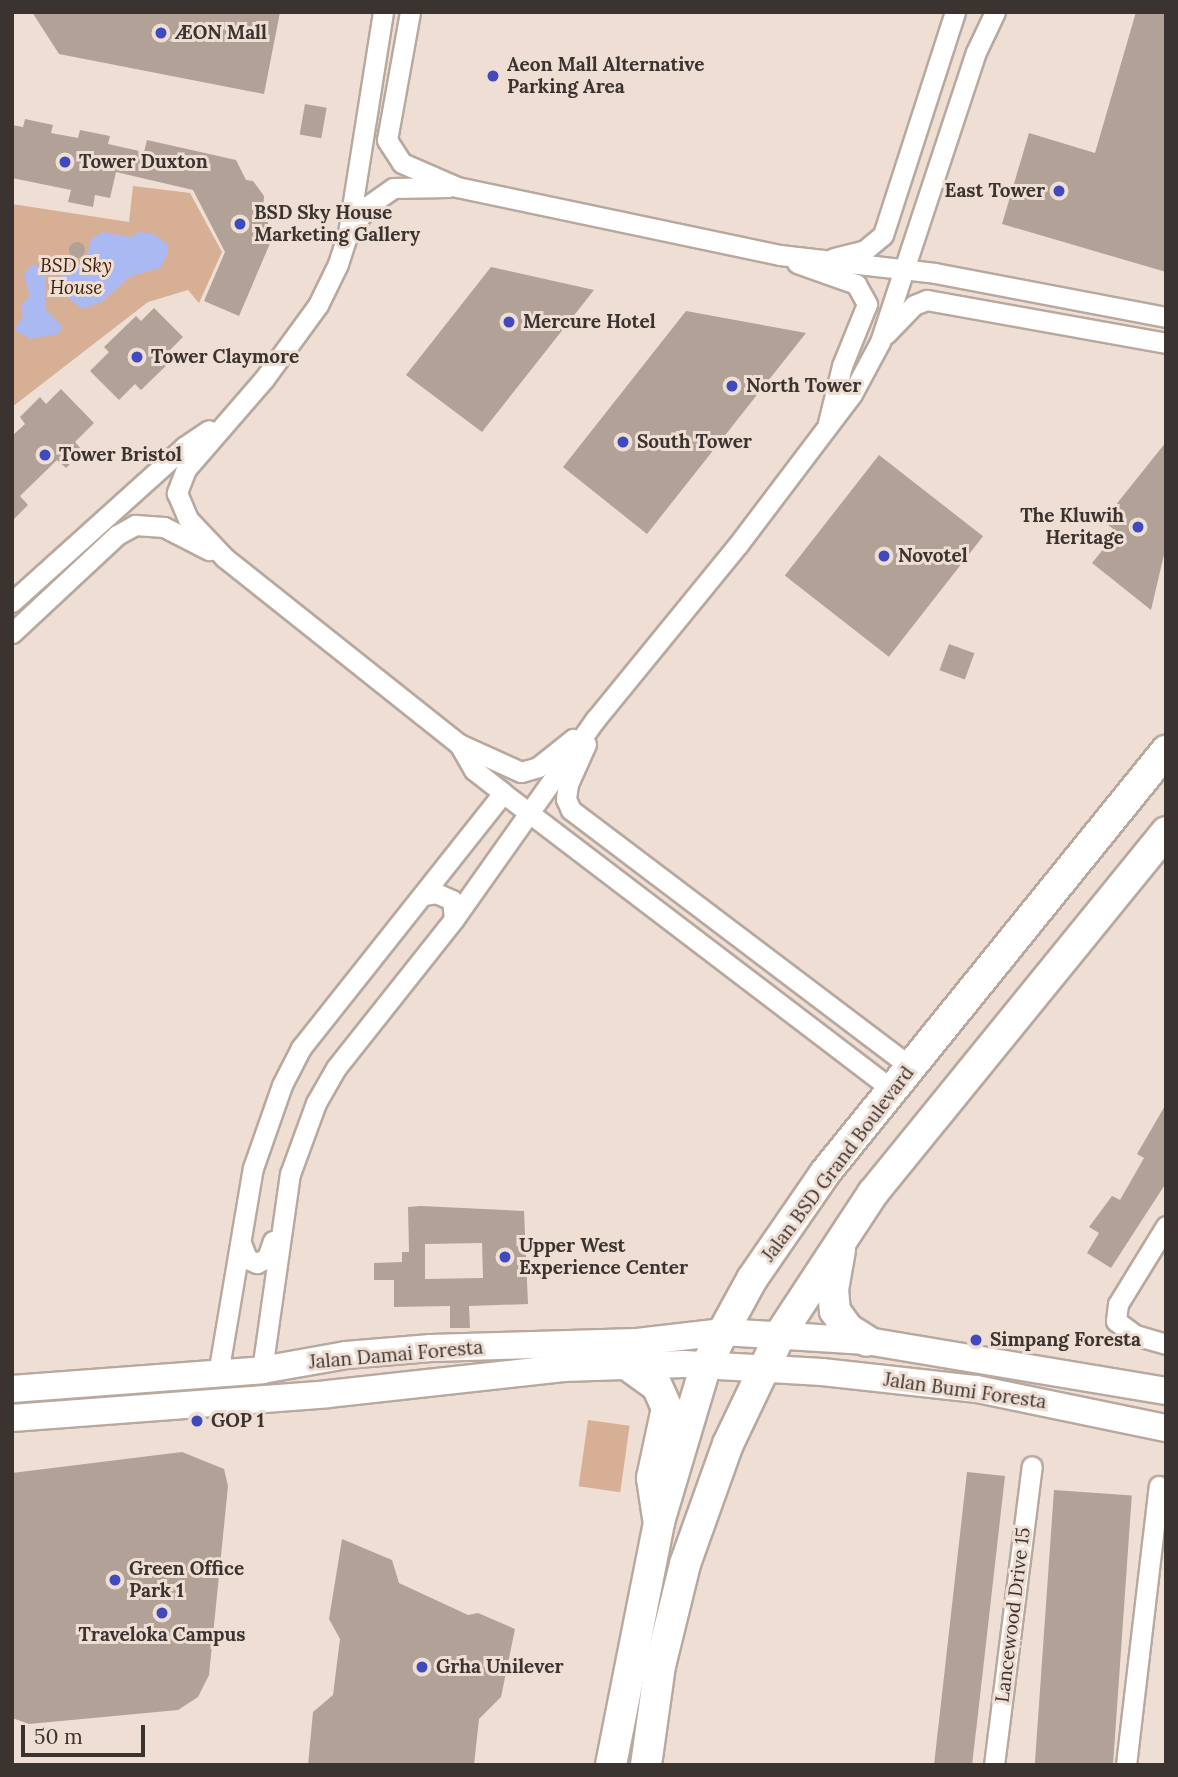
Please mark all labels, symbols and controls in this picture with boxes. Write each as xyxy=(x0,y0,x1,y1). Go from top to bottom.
place label: ÆON Mall xyxy=(175,22,267,44)
marker: ÆON Mall xyxy=(153,25,169,41)
place label: Aeon Mall Alternative Parking Area xyxy=(507,54,705,98)
marker: Aeon Mall Alternative Parking Area xyxy=(485,68,501,84)
place label: Tower Duxton xyxy=(79,151,208,173)
marker: Tower Duxton xyxy=(57,154,73,170)
place label: East Tower xyxy=(945,180,1045,202)
marker: East Tower xyxy=(1051,183,1067,199)
place label: BSD Sky House Marketing Gallery xyxy=(254,202,420,246)
marker: BSD Sky House Marketing Gallery xyxy=(232,216,248,232)
park label: BSD Sky House xyxy=(40,255,112,299)
place label: Mercure Hotel xyxy=(523,311,656,333)
marker: Mercure Hotel xyxy=(501,314,517,330)
place label: Tower Claymore xyxy=(151,346,299,368)
marker: Tower Claymore xyxy=(129,349,145,365)
place label: North Tower xyxy=(746,375,861,397)
marker: North Tower xyxy=(724,378,740,394)
place label: South Tower xyxy=(637,431,752,453)
marker: South Tower xyxy=(615,434,631,450)
place label: Tower Bristol xyxy=(59,444,182,466)
marker: Tower Bristol xyxy=(37,447,53,463)
place label: The Kluwih Heritage xyxy=(1020,505,1124,549)
marker: The Kluwih Heritage xyxy=(1130,519,1146,535)
place label: Novotel xyxy=(898,545,968,567)
marker: Novotel xyxy=(876,548,892,564)
street label: Jalan BSD Grand Boulevard xyxy=(757,1062,919,1266)
place label: Upper West Experience Center xyxy=(519,1235,688,1279)
marker: Upper West Experience Center xyxy=(497,1249,513,1265)
place label: Simpang Foresta xyxy=(990,1329,1141,1351)
marker: Simpang Foresta xyxy=(968,1332,984,1348)
street label: Jalan Damai Foresta xyxy=(308,1336,484,1374)
street label: Jalan Bumi Foresta xyxy=(882,1368,1048,1414)
place label: GOP 1 xyxy=(211,1410,265,1432)
marker: GOP 1 xyxy=(189,1413,205,1429)
street label: Lancewood Drive 15 xyxy=(991,1526,1035,1704)
place label: Green Office Park 1 xyxy=(129,1558,244,1602)
marker: Green Office Park 1 xyxy=(107,1572,123,1588)
marker: Traveloka Campus xyxy=(154,1605,170,1621)
place label: Traveloka Campus xyxy=(79,1624,245,1646)
place label: Grha Unilever xyxy=(436,1656,564,1678)
marker: Grha Unilever xyxy=(414,1659,430,1675)
scale bar xyxy=(24,1710,149,1754)
text: 50 m xyxy=(34,1723,83,1750)

